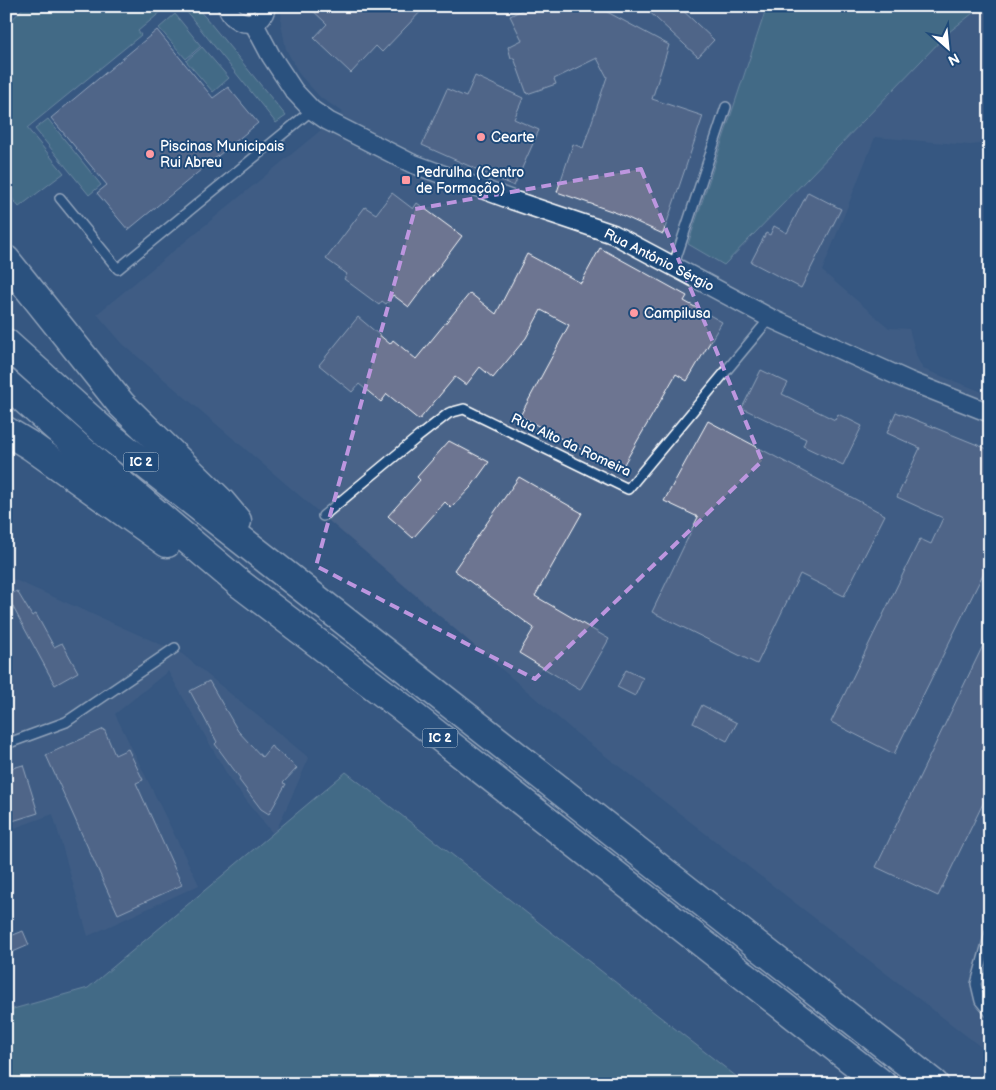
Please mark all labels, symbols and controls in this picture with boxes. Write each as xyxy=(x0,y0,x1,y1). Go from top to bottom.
north arrow xyxy=(924,22,974,72)
text: N xyxy=(945,49,962,69)
place label: Cearte xyxy=(491,129,535,146)
marker: Cearte xyxy=(475,131,487,143)
place label: Piscinas Municipais Rui Abreu xyxy=(160,138,284,171)
marker: Piscinas Municipais Rui Abreu xyxy=(144,148,156,160)
place label: Pedrulha (Centro de Formação) xyxy=(416,164,524,197)
marker: Pedrulha (Centro de Formação) xyxy=(400,174,412,186)
street label: Rua António Sérgio xyxy=(601,225,717,295)
place label: Campilusa xyxy=(644,305,711,322)
marker: Campilusa xyxy=(628,307,640,319)
street label: Rua Alto da Romeira xyxy=(508,410,634,480)
road number: IC 2 xyxy=(124,452,158,472)
road number: IC 2 xyxy=(422,728,458,748)

